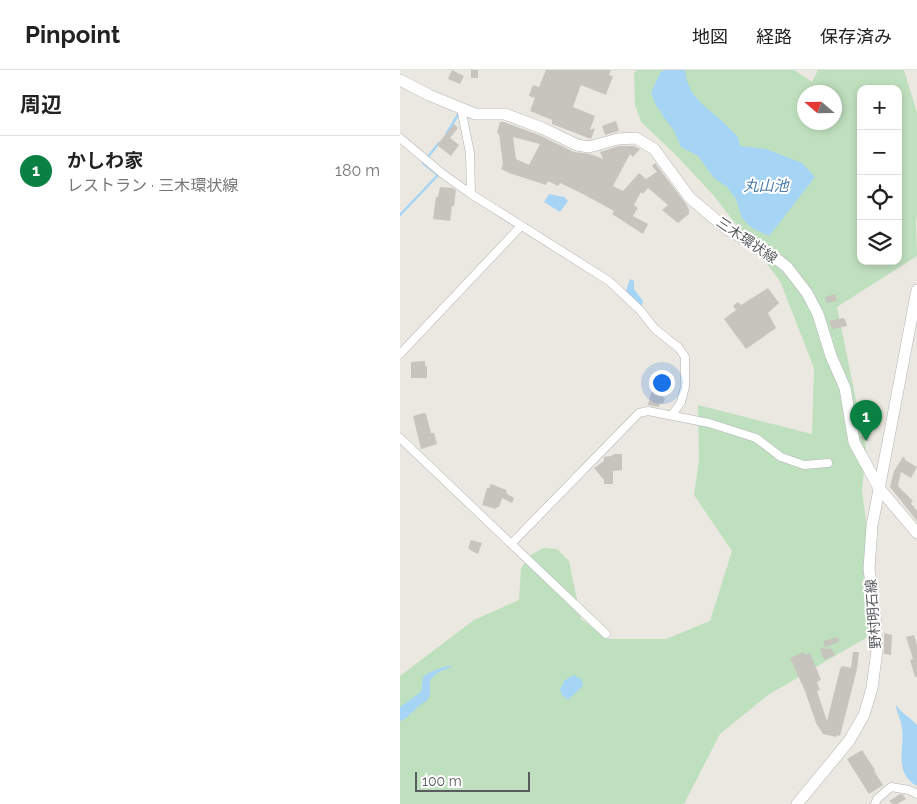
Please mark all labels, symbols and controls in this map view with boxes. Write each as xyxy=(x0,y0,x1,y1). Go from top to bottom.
text: Pinpoint xyxy=(25,20,120,49)
text: 地図 xyxy=(692,26,728,47)
text: 経路 xyxy=(756,26,792,47)
text: 保存済み xyxy=(820,26,892,47)
north arrow xyxy=(797,85,842,130)
map controls xyxy=(857,85,902,265)
button: + xyxy=(857,85,902,130)
text: 周辺 xyxy=(20,92,62,117)
button: − xyxy=(857,130,902,175)
text: かしわ家 xyxy=(67,149,143,171)
text: 1 xyxy=(32,161,40,180)
text: 180 m xyxy=(335,161,380,180)
button: locate xyxy=(857,175,902,220)
text: レストラン · 三木環状線 xyxy=(67,176,238,195)
water label: 丸山池 xyxy=(743,177,790,195)
street label: 三木環状線 xyxy=(714,214,780,266)
button: layers xyxy=(857,220,902,265)
your location xyxy=(649,370,675,396)
pin: 1 xyxy=(850,400,882,441)
street label: 野村明石線 xyxy=(863,579,883,649)
scale bar xyxy=(415,769,530,792)
text: 100 m xyxy=(422,773,462,789)

